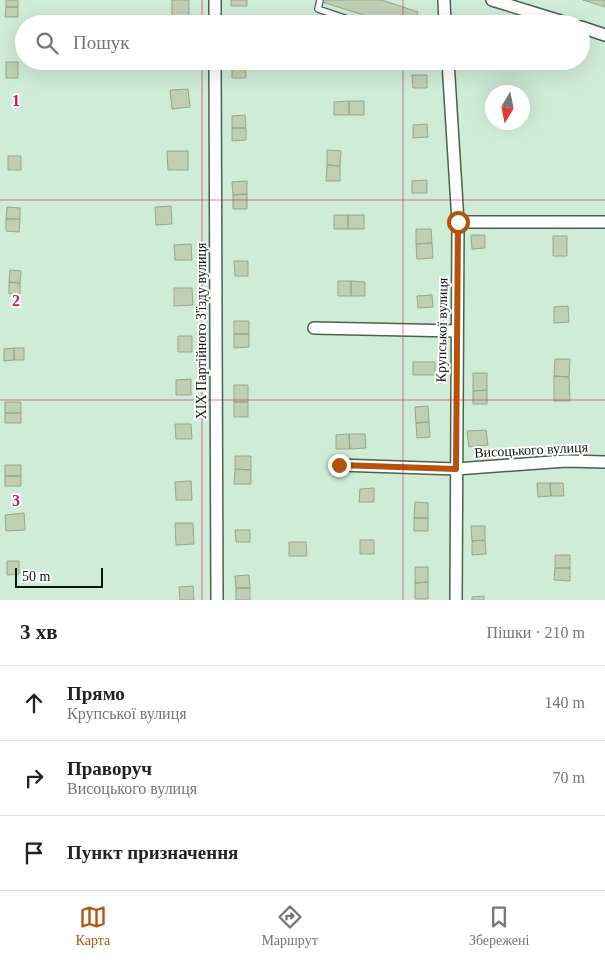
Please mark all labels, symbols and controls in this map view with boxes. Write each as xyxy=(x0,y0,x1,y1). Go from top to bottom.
search box xyxy=(15,15,590,70)
icon: search xyxy=(33,29,61,57)
text: Пошук xyxy=(73,32,130,53)
north arrow xyxy=(485,85,530,130)
text: 1 xyxy=(12,92,20,109)
route start xyxy=(447,211,470,234)
street label: XIX Партійного З'їзду вулиця xyxy=(194,242,209,419)
street label: Крупської вулиця xyxy=(434,277,450,382)
text: 2 xyxy=(12,292,20,309)
street label: Висоцького вулиця xyxy=(474,440,589,460)
route end xyxy=(328,454,351,477)
text: 3 xyxy=(12,492,20,509)
scale bar xyxy=(15,565,102,588)
text: 50 m xyxy=(22,569,50,584)
text: 3 хв xyxy=(20,620,58,644)
text: Пішки · 210 m xyxy=(487,624,585,641)
text: Прямо xyxy=(67,683,125,704)
icon: ahead xyxy=(20,689,48,717)
text: 140 m xyxy=(545,694,585,711)
text: Крупської вулиця xyxy=(67,705,187,722)
text: Праворуч xyxy=(67,758,152,779)
icon: right xyxy=(20,764,48,792)
text: 70 m xyxy=(553,769,585,786)
text: Висоцького вулиця xyxy=(67,780,197,797)
icon: arrive xyxy=(20,839,48,867)
text: Пункт призначення xyxy=(67,842,238,863)
tab: Карта xyxy=(76,903,110,949)
tab: Маршрут xyxy=(261,903,318,949)
tab: Збережені xyxy=(469,903,529,949)

